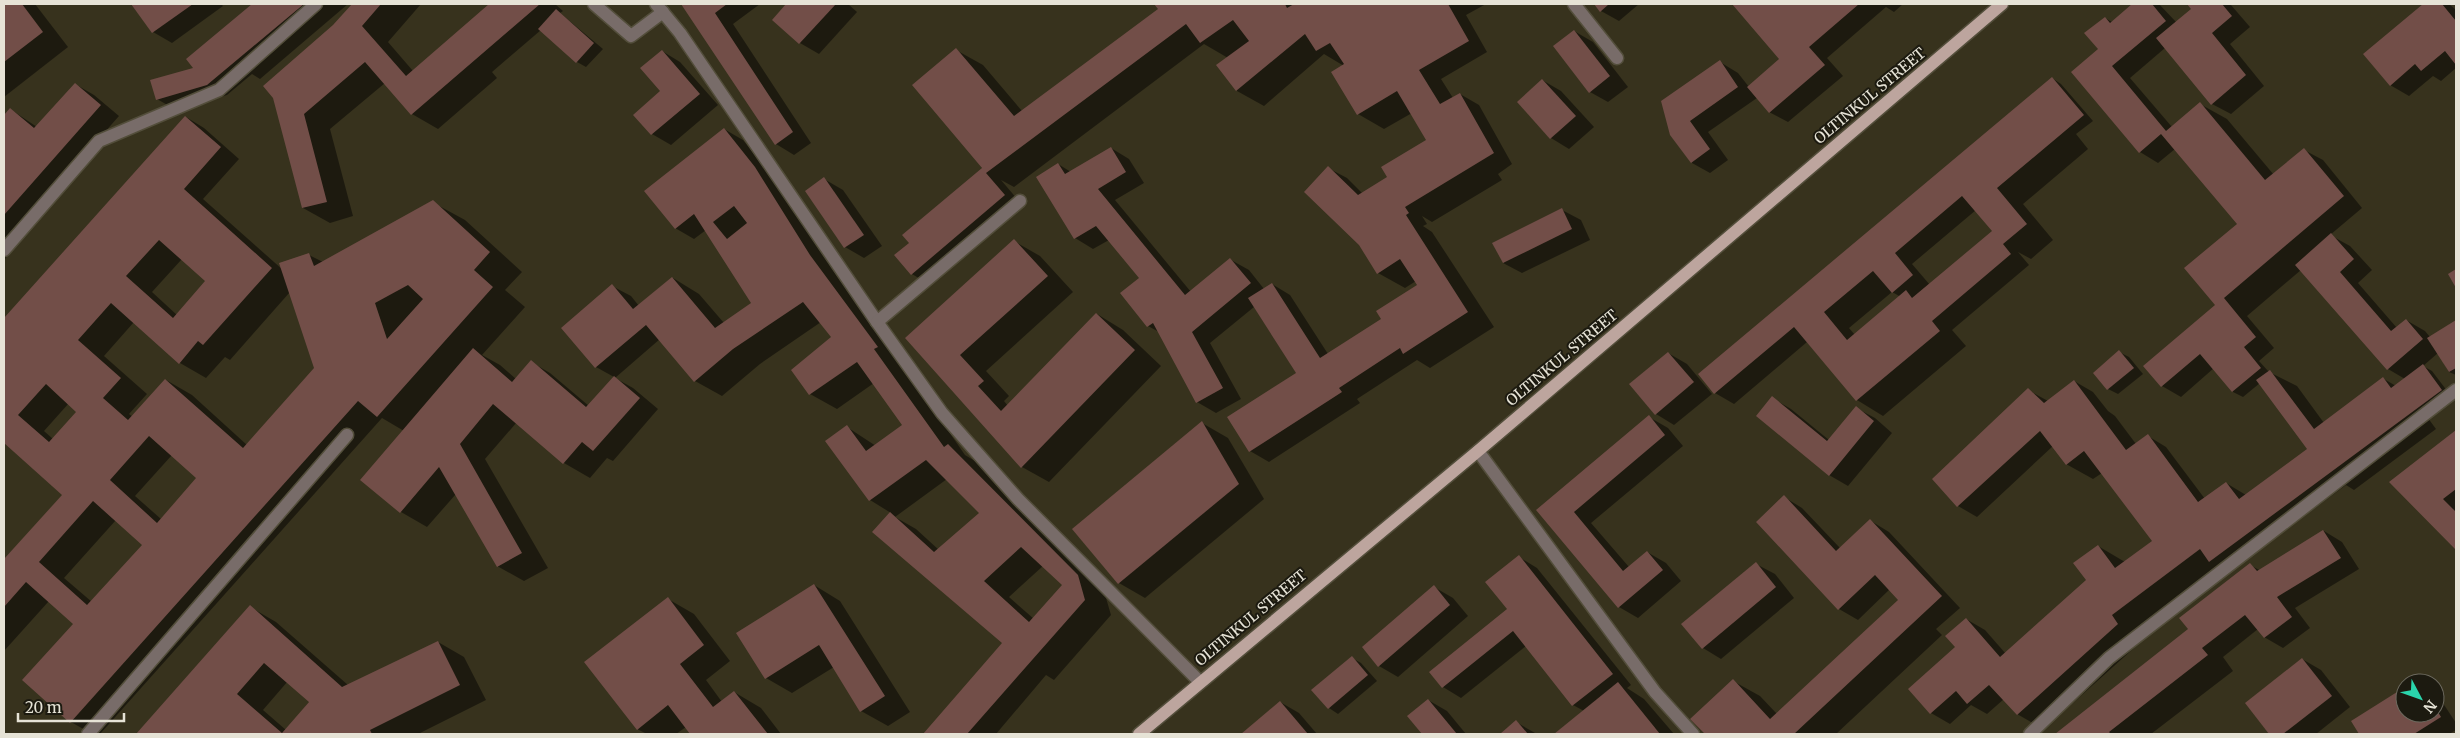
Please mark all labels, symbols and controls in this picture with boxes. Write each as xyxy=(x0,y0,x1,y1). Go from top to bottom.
street label: OLTINKUL STREET xyxy=(1810,43,1930,148)
street label: OLTINKUL STREET xyxy=(1502,305,1622,410)
street label: OLTINKUL STREET xyxy=(1191,565,1311,670)
north arrow xyxy=(2395,673,2445,723)
scale bar xyxy=(18,690,124,722)
text: N xyxy=(2419,696,2440,717)
text: 20 m xyxy=(25,698,62,717)

